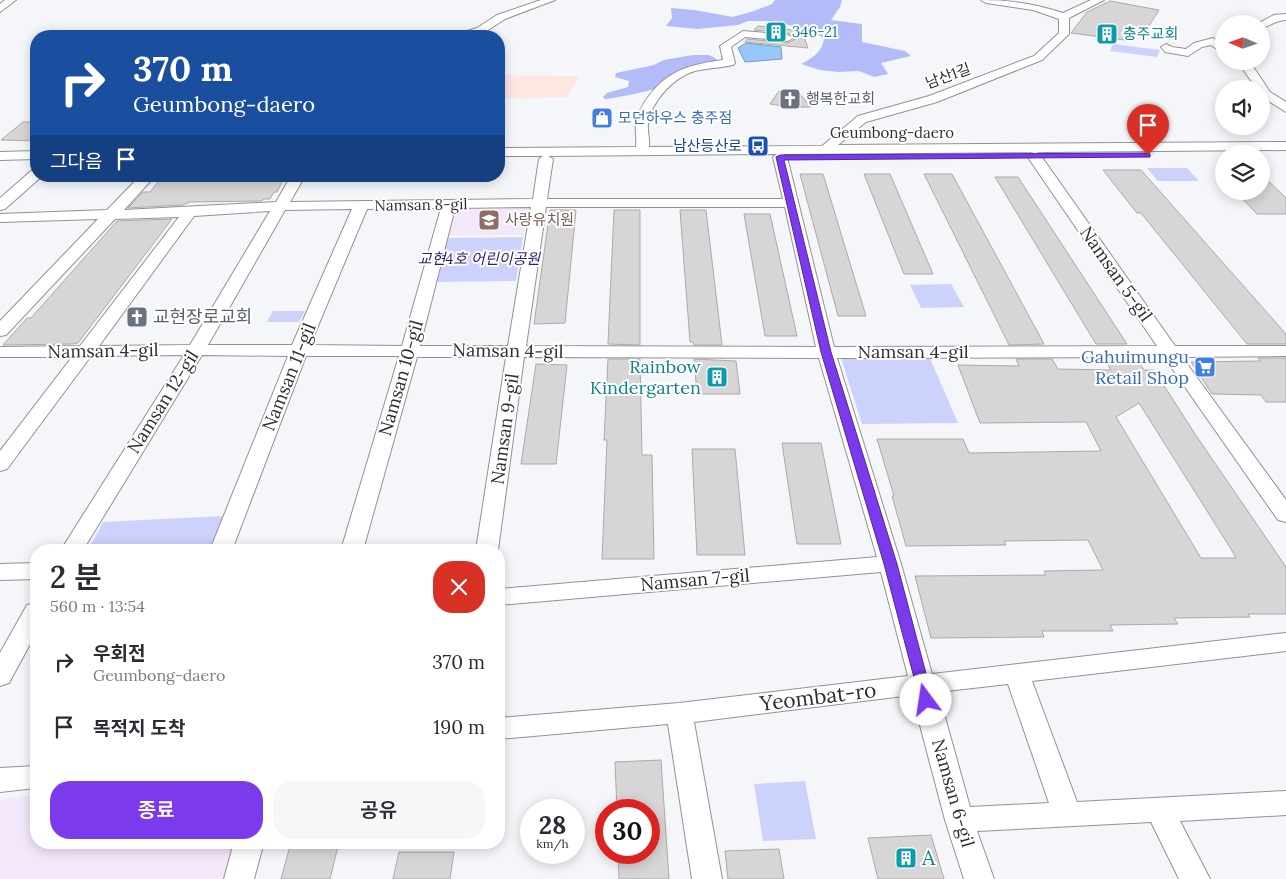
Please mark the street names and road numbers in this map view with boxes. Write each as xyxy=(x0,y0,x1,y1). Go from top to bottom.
street label: 남산1길 xyxy=(923,59,973,92)
street label: Geumbong-daero xyxy=(830,123,954,142)
street label: Namsan 8-gil xyxy=(374,194,468,215)
street label: Namsan 5-gil xyxy=(1075,222,1158,326)
street label: Namsan 10-gil xyxy=(373,317,428,438)
street label: Namsan 11-gil xyxy=(256,319,321,434)
street label: Namsan 4-gil xyxy=(47,338,159,363)
street label: Namsan 4-gil xyxy=(452,338,564,363)
street label: Namsan 4-gil xyxy=(857,340,969,363)
street label: Namsan 12-gil xyxy=(122,346,203,458)
street label: Namsan 9-gil xyxy=(485,372,524,486)
street label: Namsan 7-gil xyxy=(639,563,751,596)
street label: Yeombat-ro xyxy=(757,676,878,717)
street label: Namsan 6-gil xyxy=(927,736,980,850)

